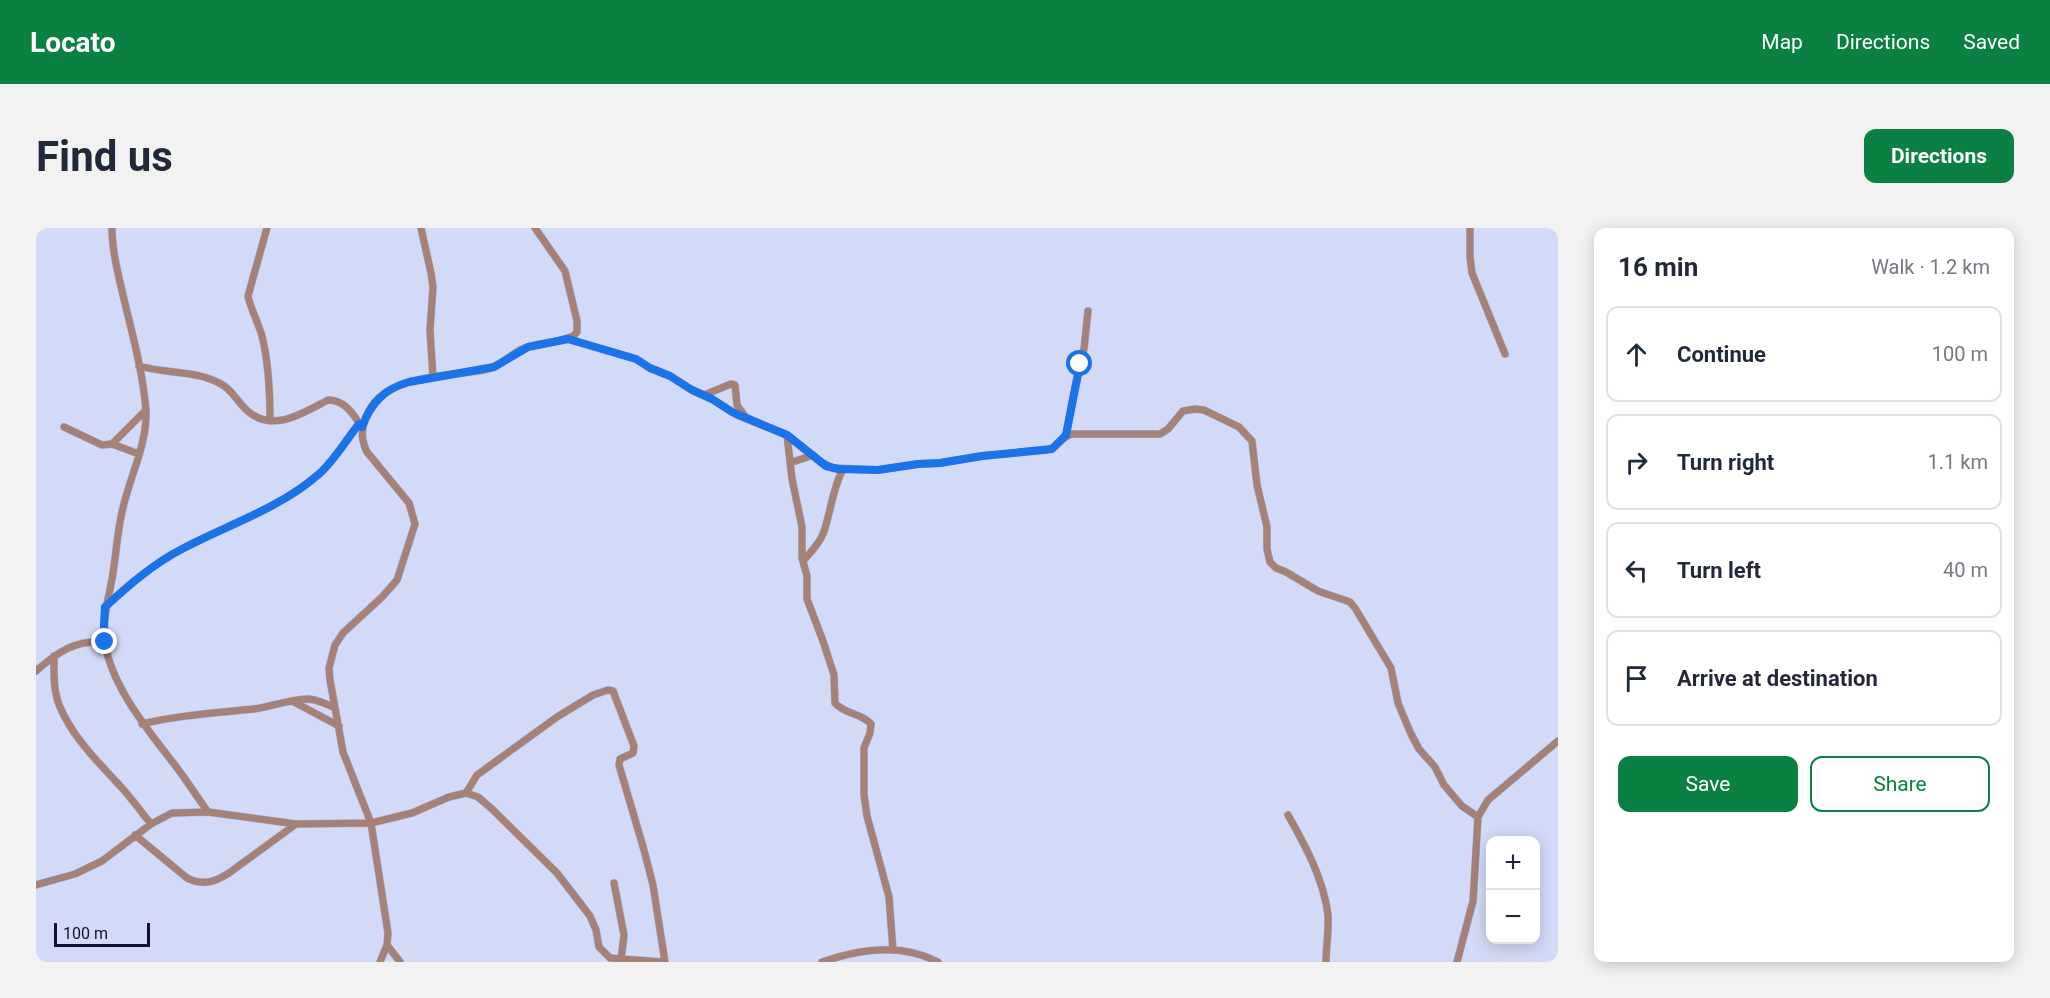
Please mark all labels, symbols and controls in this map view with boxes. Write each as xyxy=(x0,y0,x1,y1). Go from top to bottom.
text: Locato xyxy=(30,26,115,59)
text: Map xyxy=(1761,30,1803,54)
text: Directions xyxy=(1836,30,1930,54)
text: Saved xyxy=(1963,30,2020,54)
button: Directions xyxy=(1864,129,2014,183)
text: Find us xyxy=(36,132,173,181)
text: 16 min xyxy=(1618,252,1698,282)
text: Walk · 1.2 km xyxy=(1871,255,1990,279)
icon: ahead xyxy=(1620,338,1653,371)
text: Continue xyxy=(1677,342,1766,367)
text: 100 m xyxy=(1932,342,1988,366)
route start xyxy=(1066,350,1092,376)
icon: right xyxy=(1620,446,1653,479)
text: Turn right xyxy=(1677,450,1774,475)
text: 1.1 km xyxy=(1928,450,1988,474)
icon: left xyxy=(1620,554,1653,587)
text: Turn left xyxy=(1677,558,1761,583)
text: 40 m xyxy=(1943,558,1988,582)
route end xyxy=(91,628,117,654)
icon: arrive xyxy=(1620,662,1653,695)
text: Arrive at destination xyxy=(1677,666,1878,691)
button: Save xyxy=(1618,756,1798,812)
button: Share xyxy=(1810,756,1990,812)
map controls xyxy=(1486,836,1540,944)
button: + xyxy=(1486,836,1540,890)
button: − xyxy=(1486,890,1540,944)
scale bar xyxy=(54,920,150,948)
text: 100 m xyxy=(63,924,108,943)

